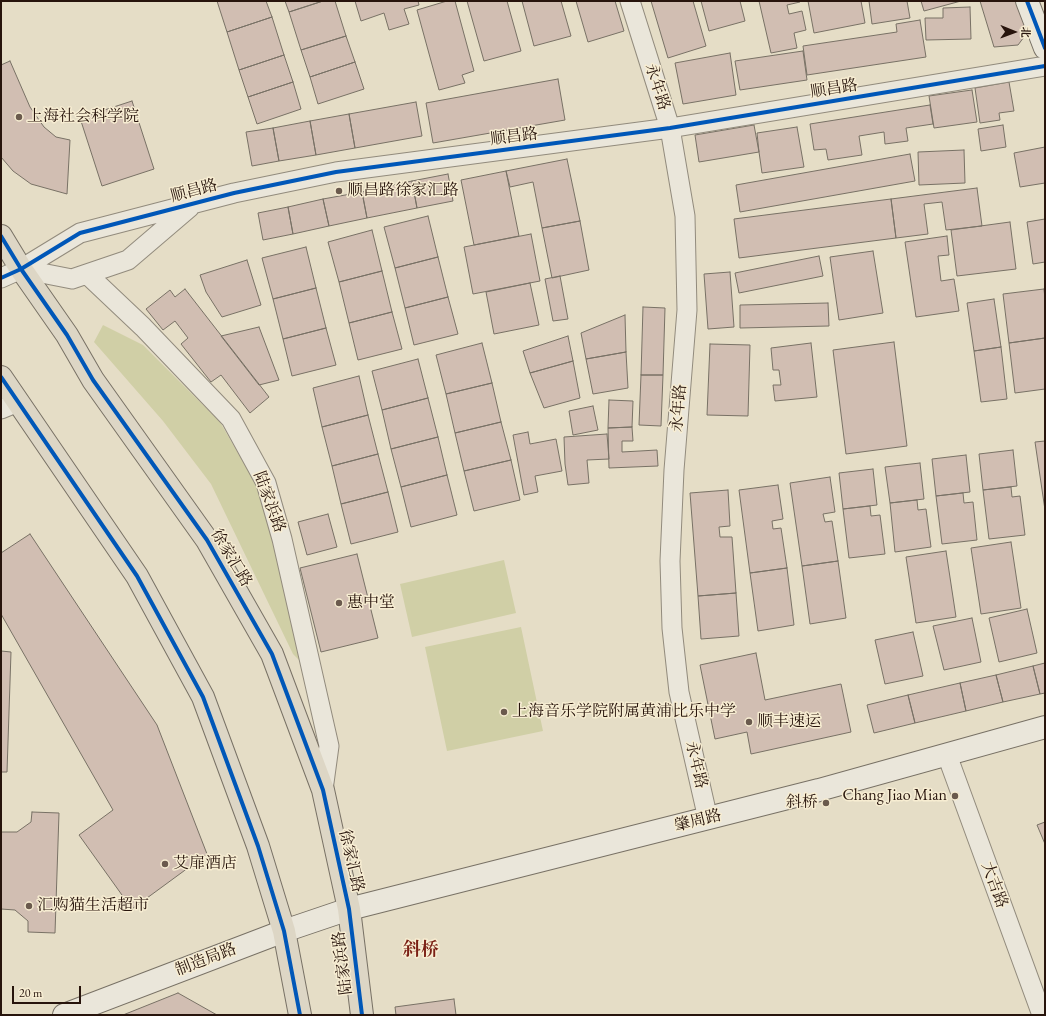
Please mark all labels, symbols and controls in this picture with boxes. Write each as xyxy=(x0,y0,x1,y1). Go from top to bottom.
north arrow xyxy=(994,12,1034,52)
text: 北 xyxy=(1019,27,1033,38)
street label: 永年路 xyxy=(640,61,674,113)
street label: 顺昌路 xyxy=(809,76,859,102)
place label: 上海社会科学院 xyxy=(27,107,139,127)
marker: 上海社会科学院 xyxy=(14,112,24,122)
street label: 顺昌路 xyxy=(489,125,539,149)
street label: 顺昌路 xyxy=(168,176,220,206)
place label: 顺昌路徐家汇路 xyxy=(347,181,459,201)
marker: 顺昌路徐家汇路 xyxy=(334,186,344,196)
street label: 永年路 xyxy=(667,383,691,433)
street label: 陆家浜路 xyxy=(249,469,289,535)
street label: 徐家汇路 xyxy=(206,526,256,590)
place label: 惠中堂 xyxy=(347,593,395,613)
marker: 惠中堂 xyxy=(334,598,344,608)
place label: 上海音乐学院附属黄浦比乐中学 xyxy=(512,702,736,722)
marker: 上海音乐学院附属黄浦比乐中学 xyxy=(499,707,509,717)
place label: 顺丰速运 xyxy=(757,712,821,732)
marker: 顺丰速运 xyxy=(744,717,754,727)
street label: 永年路 xyxy=(681,739,711,791)
place label: Chang Jiao Mian xyxy=(842,786,947,806)
marker: Chang Jiao Mian xyxy=(950,791,960,801)
place label: 斜桥 xyxy=(786,793,818,813)
marker: 斜桥 xyxy=(821,798,831,808)
street label: 肇周路 xyxy=(672,806,724,836)
street label: 徐家汇路 xyxy=(334,828,368,894)
place label: 艾扉酒店 xyxy=(173,854,237,874)
marker: 艾扉酒店 xyxy=(160,859,170,869)
street label: 大吉路 xyxy=(977,859,1011,911)
place label: 汇购猫生活超市 xyxy=(37,896,149,916)
marker: 汇购猫生活超市 xyxy=(24,901,34,911)
street label: 陆家浜路 xyxy=(330,930,356,996)
district label: 斜桥 xyxy=(403,939,439,961)
street label: 制造局路 xyxy=(173,940,239,980)
scale bar xyxy=(14,978,83,1004)
text: 20 m xyxy=(19,985,42,1001)

